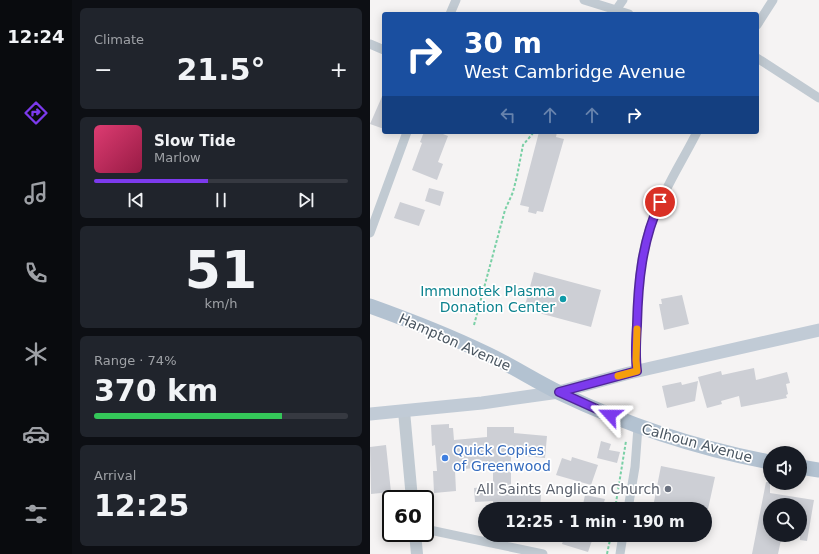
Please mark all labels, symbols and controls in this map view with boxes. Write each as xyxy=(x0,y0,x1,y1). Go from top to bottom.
text: 12:24 xyxy=(7,26,65,47)
text: 30 m xyxy=(464,27,542,60)
icon: right xyxy=(398,28,450,80)
text: Climate xyxy=(94,32,144,47)
text: 21.5° xyxy=(176,52,266,87)
text: − xyxy=(94,57,112,82)
text: + xyxy=(330,57,348,82)
text: West Cambridge Avenue xyxy=(464,61,685,82)
icon: directions xyxy=(22,99,50,127)
icon: left xyxy=(497,104,519,126)
icon: ahead xyxy=(539,104,561,126)
icon: ahead xyxy=(581,104,603,126)
icon: right xyxy=(623,104,645,126)
text: Slow Tide xyxy=(154,132,236,150)
text: Marlow xyxy=(154,150,201,165)
icon: music xyxy=(22,179,50,207)
pin xyxy=(643,185,677,219)
icon: previous xyxy=(125,189,147,211)
icon: pause xyxy=(210,189,232,211)
icon: next xyxy=(295,189,317,211)
icon: arrive xyxy=(649,191,671,213)
text: 51 xyxy=(185,240,257,300)
icon: phone xyxy=(22,259,50,287)
place label: Immunotek Plasma Donation Center xyxy=(420,283,555,315)
marker: Immunotek Plasma Donation Center xyxy=(558,294,568,304)
text: km/h xyxy=(205,296,237,311)
street label: Hampton Avenue xyxy=(396,310,514,374)
icon: climate xyxy=(22,340,50,368)
text: Range · 74% xyxy=(94,353,177,368)
text: 370 km xyxy=(94,373,218,408)
position arrow xyxy=(589,394,631,436)
icon: car xyxy=(22,420,50,448)
street label: Calhoun Avenue xyxy=(640,421,754,465)
place label: Quick Copies of Greenwood xyxy=(453,442,551,474)
map controls xyxy=(763,446,807,542)
button: sound xyxy=(763,446,807,490)
marker: Quick Copies of Greenwood xyxy=(440,453,450,463)
text: Arrival xyxy=(94,468,136,483)
place label: All Saints Anglican Church xyxy=(476,481,660,497)
marker: All Saints Anglican Church xyxy=(663,484,673,494)
text: 12:25 xyxy=(94,488,190,523)
speed limit sign: 60 xyxy=(382,490,434,542)
button: search xyxy=(763,498,807,542)
icon: filters xyxy=(22,500,50,528)
text: 12:25 · 1 min · 190 m xyxy=(505,513,685,531)

